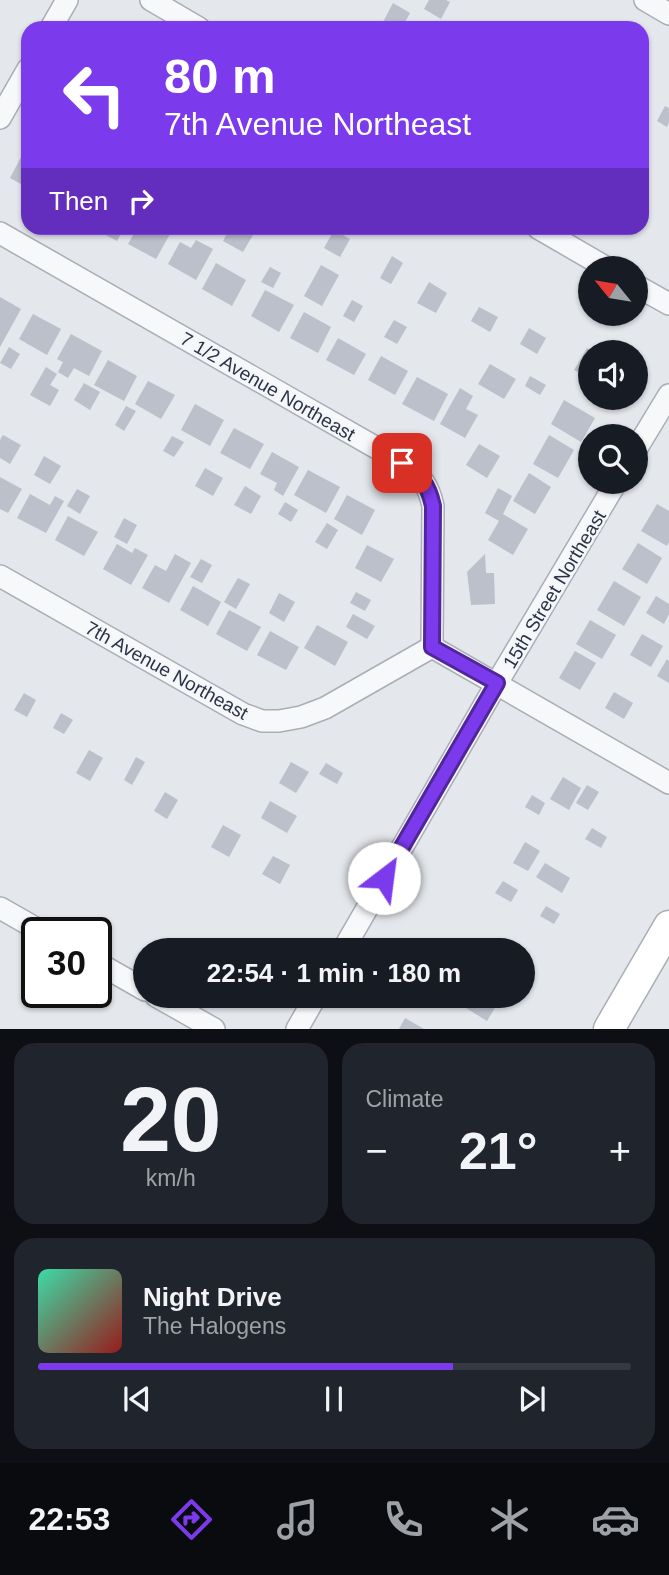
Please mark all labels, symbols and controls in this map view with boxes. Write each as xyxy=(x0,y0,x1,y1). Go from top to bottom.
icon: left xyxy=(49,49,140,140)
text: 80 m xyxy=(164,49,276,103)
text: 7th Avenue Northeast xyxy=(164,106,471,142)
icon: right xyxy=(122,182,160,220)
text: Then xyxy=(49,186,108,216)
north arrow xyxy=(578,256,648,326)
map controls xyxy=(578,256,648,494)
street label: 7 1/2 Avenue Northeast xyxy=(177,328,359,445)
button: sound xyxy=(578,340,648,410)
button: search xyxy=(578,424,648,494)
pin xyxy=(372,433,432,493)
icon: arrive xyxy=(383,444,421,482)
street label: 15th Street Northeast xyxy=(499,506,610,672)
street label: 7th Avenue Northeast xyxy=(82,617,252,724)
position arrow xyxy=(347,841,421,915)
speed limit sign: 30 xyxy=(21,917,112,1008)
text: 22:54 · 1 min · 180 m xyxy=(207,958,461,988)
text: 20 xyxy=(120,1069,221,1170)
text: Climate xyxy=(366,1086,443,1112)
text: 21° xyxy=(459,1122,538,1180)
text: − xyxy=(366,1130,388,1172)
text: + xyxy=(609,1130,631,1172)
text: km/h xyxy=(146,1165,196,1191)
text: Night Drive xyxy=(143,1282,282,1312)
text: The Halogens xyxy=(143,1313,286,1339)
icon: previous xyxy=(118,1380,156,1418)
icon: pause xyxy=(315,1380,353,1418)
icon: next xyxy=(513,1380,551,1418)
icon: directions xyxy=(167,1495,216,1544)
icon: music xyxy=(273,1495,322,1544)
icon: phone xyxy=(379,1495,428,1544)
icon: climate xyxy=(485,1495,534,1544)
icon: car xyxy=(591,1495,640,1544)
text: 22:53 xyxy=(29,1501,110,1537)

